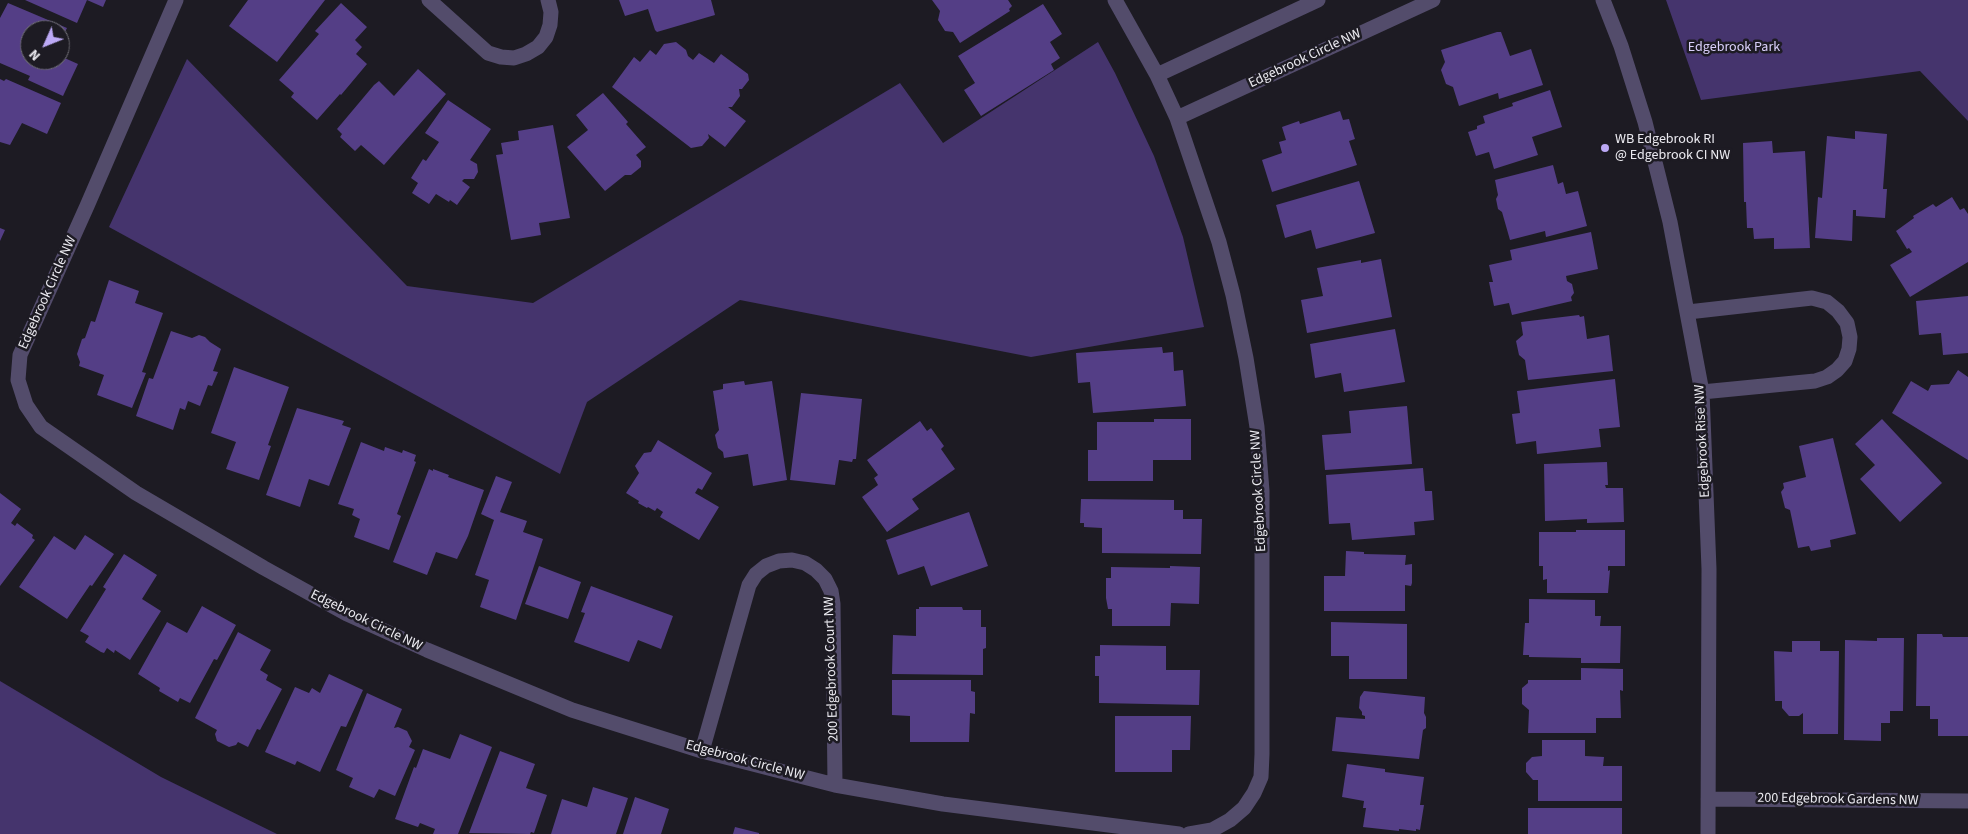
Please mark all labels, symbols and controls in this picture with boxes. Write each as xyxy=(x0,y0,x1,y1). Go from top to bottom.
north arrow xyxy=(20,20,70,70)
street label: Edgebrook Circle NW xyxy=(1246,26,1364,92)
park label: Edgebrook Park xyxy=(1688,40,1780,56)
text: N xyxy=(25,44,45,65)
place label: WB Edgebrook RI @ Edgebrook CI NW xyxy=(1615,132,1730,164)
marker: WB Edgebrook RI @ Edgebrook CI NW xyxy=(1599,142,1611,154)
street label: Edgebrook Circle NW xyxy=(15,234,81,352)
street label: Edgebrook Rise NW xyxy=(1692,384,1714,498)
street label: Edgebrook Circle NW xyxy=(1247,430,1271,552)
street label: Edgebrook Circle NW xyxy=(307,587,425,655)
street label: 200 Edgebrook Court NW xyxy=(821,596,843,742)
street label: Edgebrook Circle NW xyxy=(684,737,806,785)
street label: 200 Edgebrook Gardens NW xyxy=(1757,790,1919,810)

